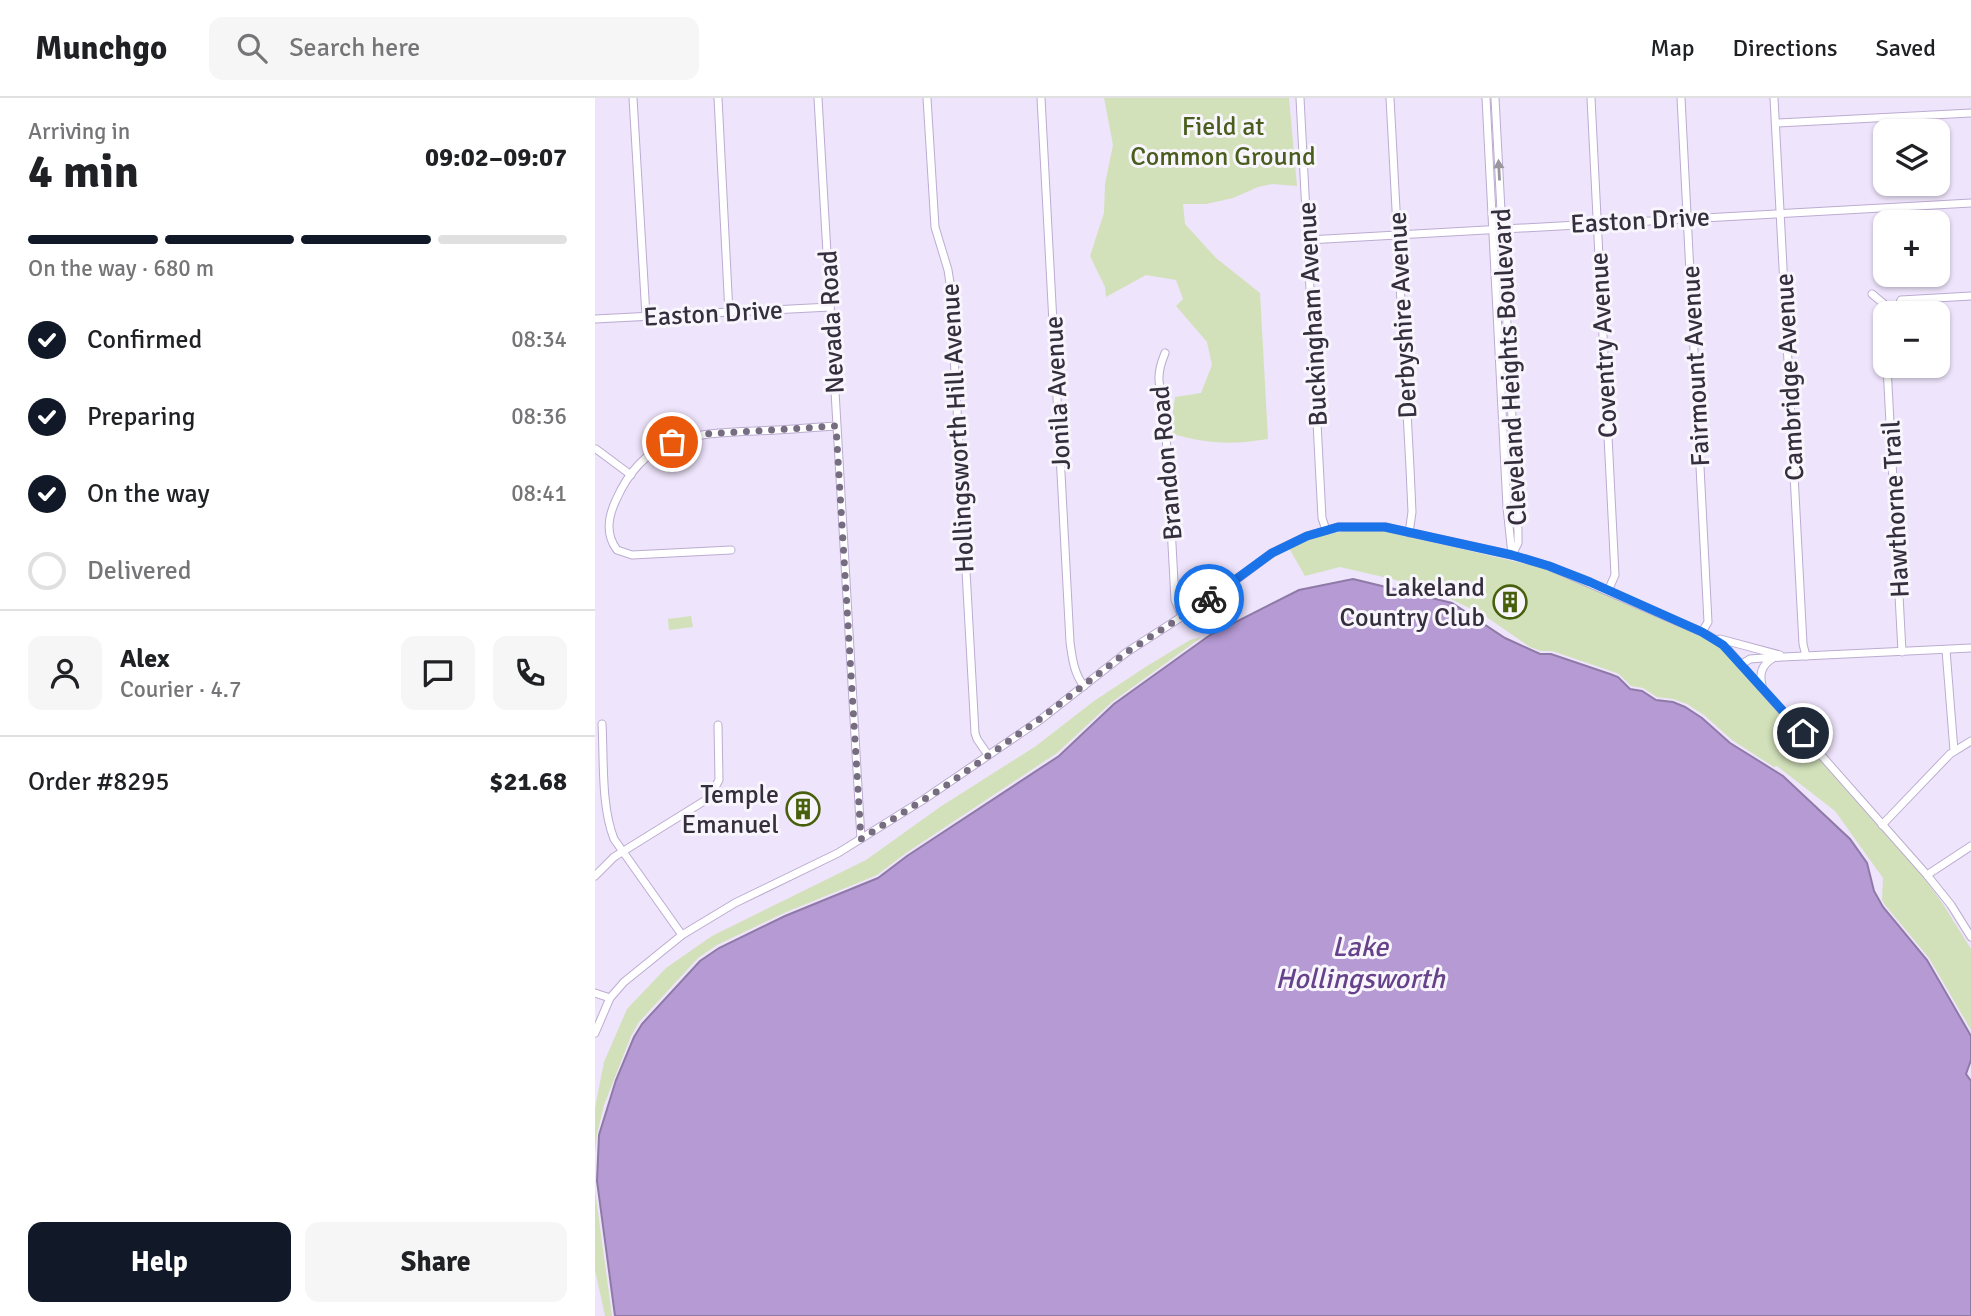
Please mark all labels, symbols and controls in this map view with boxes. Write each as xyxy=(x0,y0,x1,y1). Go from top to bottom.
search box xyxy=(209,17,699,80)
text: Munchgo xyxy=(35,28,167,69)
icon: search xyxy=(233,29,271,67)
text: Search here xyxy=(289,32,420,64)
text: Map xyxy=(1650,33,1695,63)
text: Directions xyxy=(1733,33,1838,63)
text: Saved xyxy=(1876,33,1936,63)
park label: Field at Common Ground xyxy=(1130,111,1316,173)
text: Arriving in xyxy=(28,117,130,146)
map controls xyxy=(1873,119,1950,378)
button: layers xyxy=(1873,119,1950,196)
text: 09:02–09:07 xyxy=(425,142,567,174)
text: 4 min xyxy=(28,144,139,200)
one-way arrow xyxy=(1493,159,1504,181)
street label: Buckingham Avenue xyxy=(1291,201,1335,427)
street label: Easton Drive xyxy=(1570,201,1711,241)
street label: Cleveland Heights Boulevard xyxy=(1486,207,1534,527)
button: + xyxy=(1873,210,1950,287)
street label: Derbyshire Avenue xyxy=(1382,211,1424,419)
street label: Nevada Road xyxy=(812,249,852,394)
street label: Coventry Avenue xyxy=(1583,251,1625,439)
text: On the way · 680 m xyxy=(28,254,214,283)
street label: Fairmount Avenue xyxy=(1675,265,1717,467)
street label: Cambridge Avenue xyxy=(1769,272,1811,482)
street label: Hollingsworth Hill Avenue xyxy=(934,282,982,574)
street label: Easton Drive xyxy=(643,294,784,334)
button: − xyxy=(1873,301,1950,378)
street label: Jonila Avenue xyxy=(1038,315,1078,471)
icon: check xyxy=(28,321,66,359)
text: Confirmed xyxy=(87,324,202,356)
text: 08:34 xyxy=(511,325,567,354)
street label: Brandon Road xyxy=(1144,384,1190,541)
icon: check xyxy=(28,398,66,436)
text: Preparing xyxy=(87,401,195,433)
text: 08:36 xyxy=(511,402,567,431)
pin xyxy=(642,412,702,472)
street label: Hawthorne Trail xyxy=(1875,419,1917,598)
icon: bag xyxy=(653,423,691,461)
icon: check xyxy=(28,475,66,513)
text: On the way xyxy=(87,478,210,510)
text: 08:41 xyxy=(511,479,567,508)
text: Delivered xyxy=(87,555,192,587)
courier xyxy=(1174,564,1244,634)
place label: Lakeland Country Club xyxy=(1339,572,1485,634)
icon: bike xyxy=(1190,580,1228,618)
building icon: Lakeland Country Club xyxy=(1491,583,1529,621)
button: person xyxy=(28,636,102,710)
button: chat xyxy=(401,636,475,710)
button: phone xyxy=(493,636,567,710)
text: Alex xyxy=(120,643,170,675)
text: Courier · 4.7 xyxy=(120,675,241,704)
pin xyxy=(1773,703,1833,763)
icon: home xyxy=(1784,714,1822,752)
text: Order #8295 xyxy=(28,766,169,798)
text: $21.68 xyxy=(489,766,567,798)
place label: Temple Emanuel xyxy=(681,779,779,841)
building icon: Temple Emanuel xyxy=(784,790,822,828)
water label: Lake Hollingsworth xyxy=(1275,930,1446,996)
button: Help xyxy=(28,1222,291,1302)
button: Share xyxy=(305,1222,567,1302)

